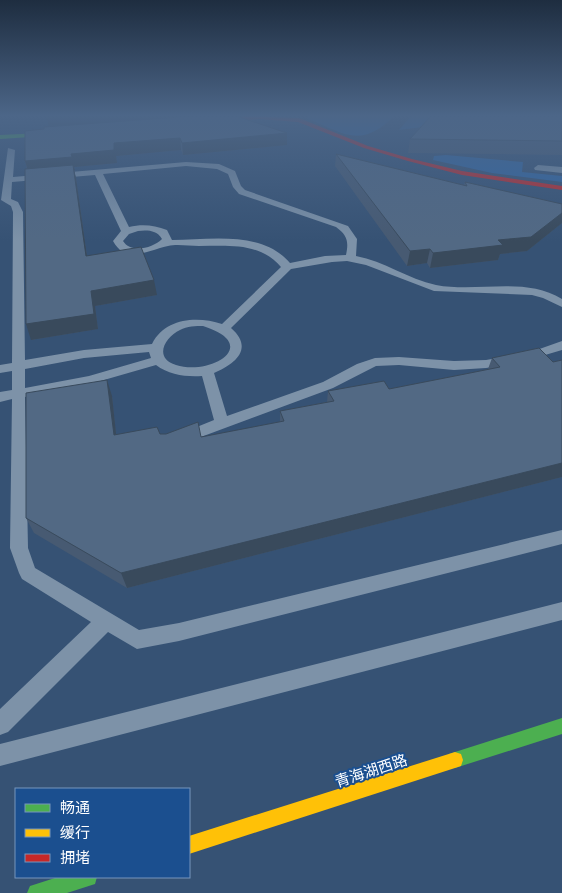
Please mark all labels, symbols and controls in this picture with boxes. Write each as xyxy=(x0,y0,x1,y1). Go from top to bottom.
street label: 青海湖西路 xyxy=(333,751,409,791)
legend xyxy=(15,788,190,878)
text: 畅通 xyxy=(60,799,90,817)
text: 缓行 xyxy=(60,824,90,842)
text: 拥堵 xyxy=(60,849,90,867)

